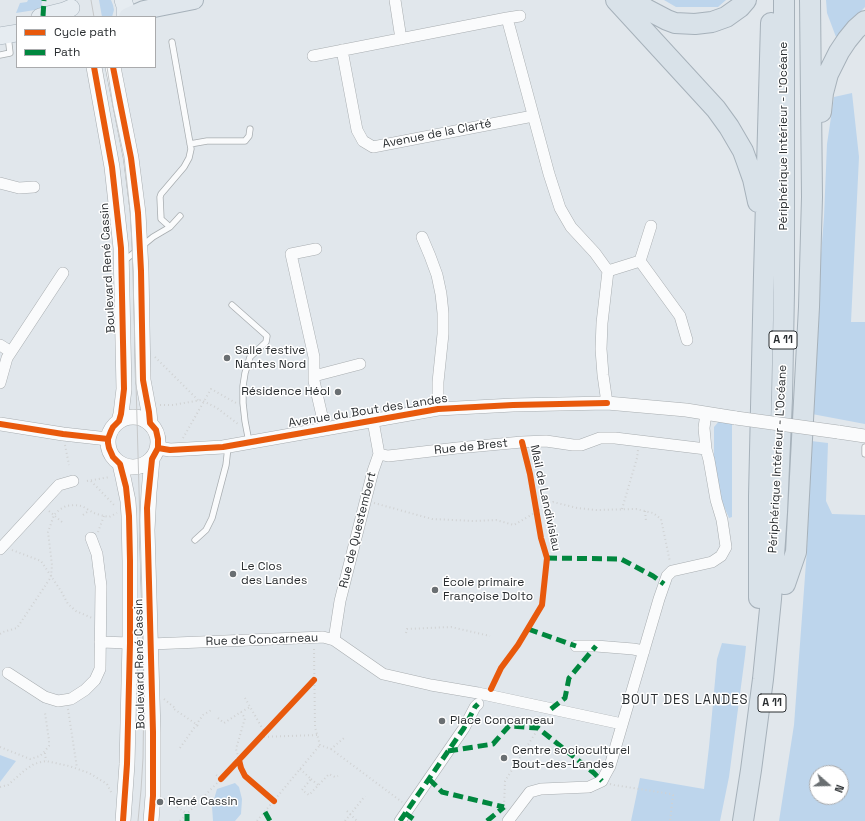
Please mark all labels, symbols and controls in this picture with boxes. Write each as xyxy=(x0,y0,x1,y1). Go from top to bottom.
legend xyxy=(16,16,156,68)
text: Cycle path xyxy=(54,24,116,40)
street label: Périphérique Intérieur - L’Océane xyxy=(777,42,791,230)
text: Path xyxy=(54,44,80,60)
street label: Avenue de la Clarté xyxy=(381,116,493,152)
street label: Boulevard René Cassin xyxy=(97,202,119,334)
road number: A 11 xyxy=(769,331,797,349)
place label: Salle festive Nantes Nord xyxy=(235,344,306,372)
marker: Salle festive Nantes Nord xyxy=(222,353,232,363)
street label: Périphérique Intérieur - L’Océane xyxy=(766,364,790,554)
place label: Résidence Héol xyxy=(241,385,330,399)
marker: Résidence Héol xyxy=(333,387,343,397)
street label: Avenue du Bout des Landes xyxy=(287,391,449,431)
street label: Rue de Brest xyxy=(433,436,509,458)
street label: Mail de Landivisiau xyxy=(527,443,563,553)
street label: Rue de Questembert xyxy=(337,470,379,590)
place label: Le Clos des Landes xyxy=(241,560,307,588)
marker: Le Clos des Landes xyxy=(228,569,238,579)
place label: École primaire Françoise Dolto xyxy=(443,576,533,604)
marker: École primaire Françoise Dolto xyxy=(430,585,440,595)
street label: Boulevard René Cassin xyxy=(132,599,148,729)
street label: Rue de Concarneau xyxy=(205,631,319,649)
district label: BOUT DES LANDES xyxy=(621,692,749,708)
road number: A 11 xyxy=(758,694,786,712)
place label: Place Concarneau xyxy=(450,714,554,728)
marker: Place Concarneau xyxy=(437,716,447,726)
place label: Centre socioculturel Bout-des-Landes xyxy=(512,744,630,772)
marker: Centre socioculturel Bout-des-Landes xyxy=(499,753,509,763)
north arrow xyxy=(809,765,849,805)
text: N xyxy=(831,783,847,795)
place label: René Cassin xyxy=(168,795,238,809)
marker: René Cassin xyxy=(155,797,165,807)

